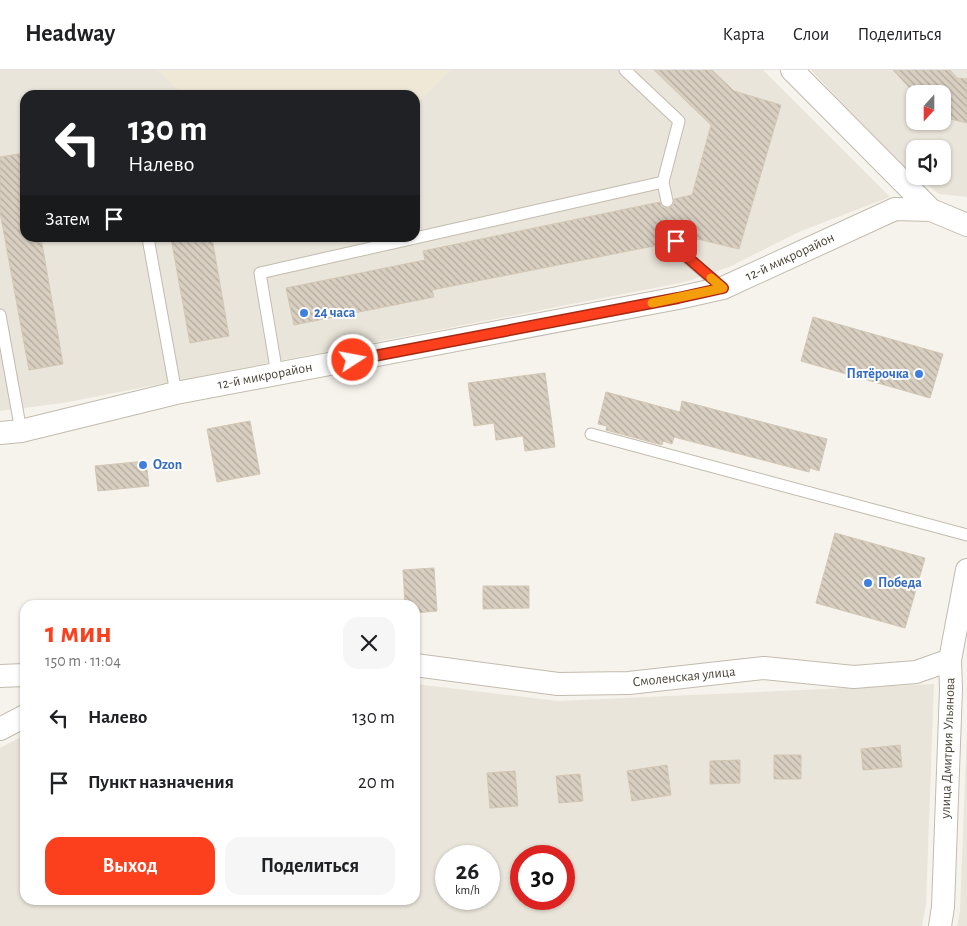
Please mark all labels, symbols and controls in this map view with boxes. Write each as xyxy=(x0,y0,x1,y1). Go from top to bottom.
text: Headway xyxy=(25,22,115,46)
text: Карта xyxy=(723,26,765,44)
text: Слои xyxy=(793,26,829,44)
text: Поделиться xyxy=(857,26,942,44)
north arrow xyxy=(906,85,951,130)
map controls xyxy=(906,85,951,185)
icon: left xyxy=(45,110,110,175)
text: 130 m xyxy=(128,112,207,147)
button: sound xyxy=(906,140,951,185)
text: Налево xyxy=(128,153,194,175)
icon: arrive xyxy=(100,205,128,233)
text: Затем xyxy=(45,210,90,229)
pin xyxy=(655,220,697,262)
icon: arrive xyxy=(662,227,690,255)
street label: 12-й микрорайон xyxy=(743,230,837,284)
place label: 24 часа xyxy=(314,306,356,320)
marker: 24 часа xyxy=(298,307,310,319)
position arrow xyxy=(326,333,378,385)
street label: 12-й микрорайон xyxy=(216,360,314,392)
place label: Пятёрочка xyxy=(847,367,909,381)
marker: Пятёрочка xyxy=(913,368,925,380)
place label: Ozon xyxy=(153,458,182,472)
marker: Ozon xyxy=(137,459,149,471)
place label: Победа xyxy=(878,576,922,590)
marker: Победа xyxy=(862,577,874,589)
button: close xyxy=(343,617,395,669)
text: 1 мин xyxy=(45,618,112,648)
text: 150 m · 11:04 xyxy=(45,653,121,669)
street label: Смоленская улица xyxy=(632,665,737,689)
street label: улица Дмитрия Ульянова xyxy=(939,677,957,820)
icon: left xyxy=(45,704,73,732)
text: Налево xyxy=(88,708,147,727)
text: 130 m xyxy=(352,708,395,727)
icon: arrive xyxy=(45,769,73,797)
text: Пункт назначения xyxy=(88,773,234,792)
text: 20 m xyxy=(358,773,395,792)
button: Выход xyxy=(45,837,215,895)
button: Поделиться xyxy=(225,837,395,895)
speed limit sign: 30 xyxy=(510,845,575,910)
text: 26 xyxy=(456,859,479,884)
text: km/h xyxy=(455,884,480,896)

